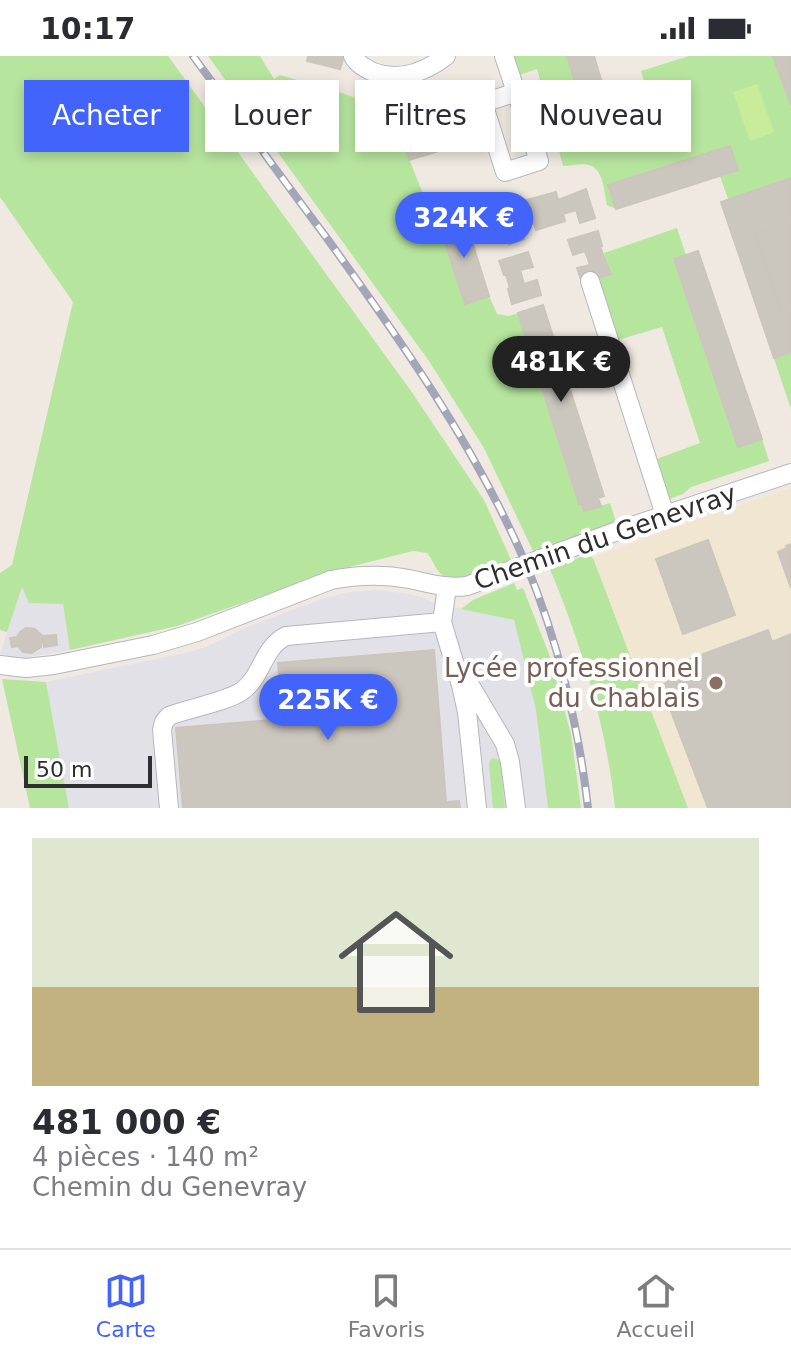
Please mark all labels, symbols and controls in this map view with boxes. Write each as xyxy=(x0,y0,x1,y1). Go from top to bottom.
text: 10:17 xyxy=(40,11,136,46)
chip: Acheter xyxy=(24,80,189,152)
chip: Louer xyxy=(205,80,339,152)
chip: Filtres xyxy=(355,80,495,152)
chip: Nouveau xyxy=(511,80,691,152)
pin: 324K € xyxy=(399,192,529,260)
text: 324K € xyxy=(413,203,515,233)
pin: 481K € xyxy=(496,336,626,404)
text: 481K € xyxy=(510,347,612,377)
street label: Chemin du Genevray xyxy=(470,478,740,596)
place label: Lycée professionnel du Chablais xyxy=(444,653,700,713)
pin: 225K € xyxy=(263,674,393,742)
marker: Lycée professionnel du Chablais xyxy=(707,674,725,692)
text: 225K € xyxy=(277,685,379,715)
scale bar xyxy=(24,752,152,788)
text: 50 m xyxy=(36,757,92,782)
icon: home xyxy=(324,890,468,1034)
text: 481 000 € xyxy=(32,1102,221,1142)
text: 4 pièces · 140 m² xyxy=(32,1142,259,1172)
text: Chemin du Genevray xyxy=(32,1172,307,1202)
tab: Carte xyxy=(96,1269,156,1342)
tab: Favoris xyxy=(348,1269,425,1342)
tab: Accueil xyxy=(617,1269,695,1342)

